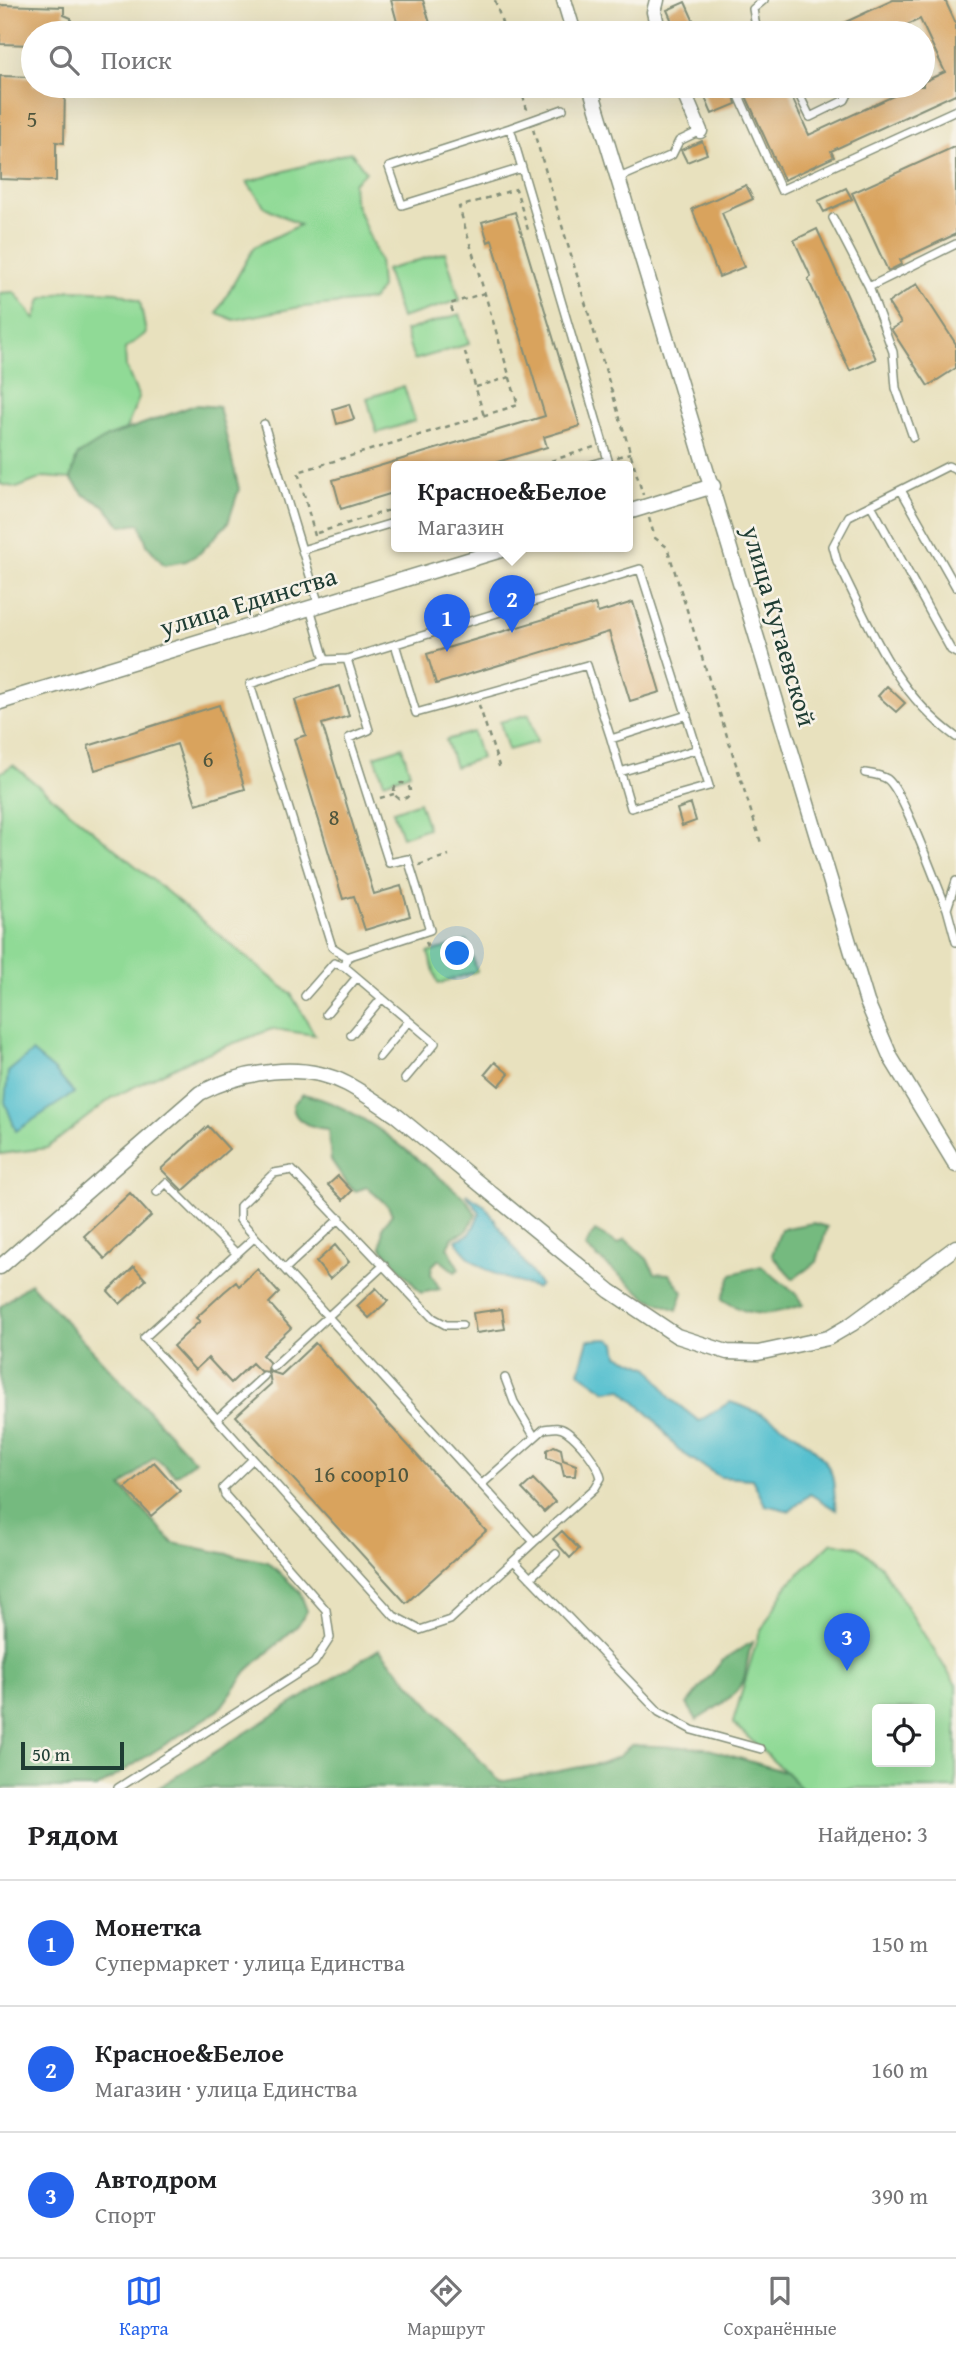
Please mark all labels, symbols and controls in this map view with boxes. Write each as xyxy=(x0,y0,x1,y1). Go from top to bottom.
search box xyxy=(21,21,935,98)
text: Поиск xyxy=(101,40,172,79)
icon: search xyxy=(45,41,83,79)
house number: 5 xyxy=(26,102,38,135)
popup xyxy=(391,461,633,552)
text: Красное&Белое xyxy=(418,471,606,510)
text: Магазин xyxy=(418,510,504,543)
street label: улица Кугаевской xyxy=(732,520,827,731)
street label: улица Единства xyxy=(154,555,342,647)
pin: 2 xyxy=(489,575,535,633)
pin: 1 xyxy=(424,594,470,652)
house number: 6 xyxy=(202,742,214,775)
house number: 8 xyxy=(328,800,340,833)
your location xyxy=(440,936,474,970)
house number: 16 соор10 xyxy=(313,1457,409,1490)
pin: 3 xyxy=(824,1613,870,1671)
map controls xyxy=(872,1704,935,1767)
button: locate xyxy=(872,1704,935,1767)
scale bar xyxy=(21,1739,124,1771)
text: 50 m xyxy=(32,1740,70,1768)
text: Рядом xyxy=(28,1812,119,1856)
text: Найдено: 3 xyxy=(818,1817,928,1850)
text: Монетка xyxy=(95,1907,202,1946)
text: 1 xyxy=(45,1927,57,1960)
text: 150 m xyxy=(871,1927,928,1960)
text: Супермаркет · улица Единства xyxy=(95,1946,405,1979)
text: Красное&Белое xyxy=(95,2033,284,2072)
text: 2 xyxy=(45,2053,57,2086)
text: 160 m xyxy=(871,2053,928,2086)
text: Магазин · улица Единства xyxy=(95,2072,357,2105)
text: Автодром xyxy=(95,2159,217,2198)
text: 3 xyxy=(45,2179,57,2212)
text: 390 m xyxy=(871,2179,928,2212)
text: Спорт xyxy=(95,2198,156,2231)
tab: Карта xyxy=(119,2272,169,2342)
tab: Маршрут xyxy=(407,2272,485,2342)
tab: Сохранённые xyxy=(723,2272,837,2342)

